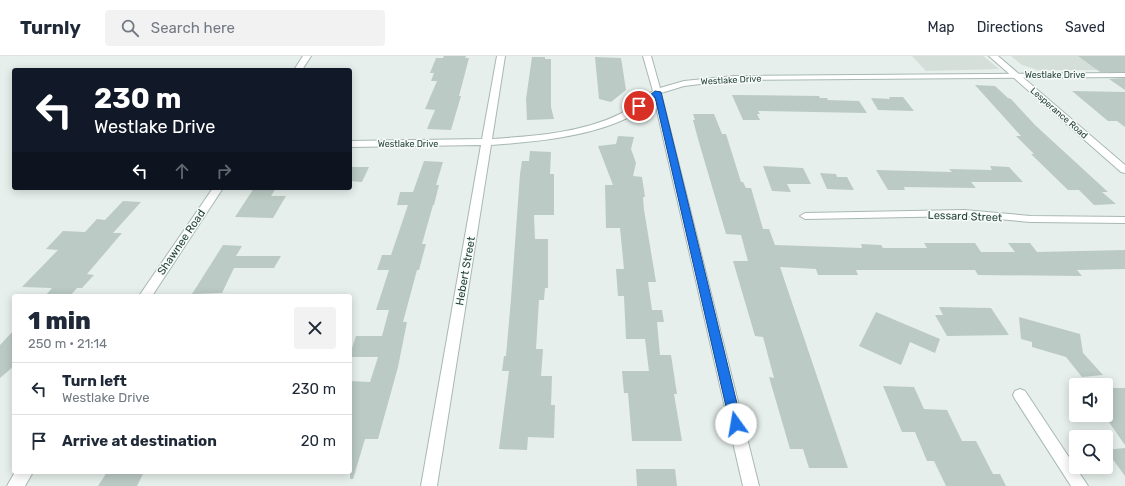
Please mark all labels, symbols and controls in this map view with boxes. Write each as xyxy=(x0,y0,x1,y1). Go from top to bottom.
search box xyxy=(105,10,385,46)
text: Turnly xyxy=(20,16,81,39)
icon: search xyxy=(119,17,141,39)
text: Search here xyxy=(151,19,235,37)
text: Map xyxy=(928,19,955,36)
text: Directions xyxy=(977,19,1043,36)
text: Saved xyxy=(1065,19,1105,36)
street label: Westlake Drive xyxy=(1025,70,1085,80)
street label: Westlake Drive xyxy=(700,73,762,87)
text: 230 m xyxy=(94,82,181,115)
icon: left xyxy=(28,84,80,136)
street label: Lesperance Road xyxy=(1028,86,1090,140)
pin xyxy=(622,89,656,123)
icon: arrive xyxy=(628,95,650,117)
text: Westlake Drive xyxy=(94,116,215,138)
street label: Westlake Drive xyxy=(378,139,438,149)
icon: left xyxy=(129,160,151,182)
icon: ahead xyxy=(171,160,193,182)
icon: right xyxy=(213,160,235,182)
street label: Shawnee Road xyxy=(155,207,208,277)
street label: Lessard Street xyxy=(927,209,1003,224)
street label: Hebert Street xyxy=(453,235,478,307)
text: 1 min xyxy=(28,307,91,335)
button: close xyxy=(294,307,336,349)
text: 250 m · 21:14 xyxy=(28,336,107,351)
text: Turn left xyxy=(62,372,127,390)
icon: left xyxy=(28,378,50,400)
map controls xyxy=(1069,378,1113,474)
button: sound xyxy=(1069,378,1113,422)
text: 230 m xyxy=(292,380,336,398)
text: Westlake Drive xyxy=(62,390,150,405)
position arrow xyxy=(715,403,757,445)
icon: arrive xyxy=(28,430,50,452)
button: search xyxy=(1069,430,1113,474)
text: Arrive at destination xyxy=(62,432,217,450)
text: 20 m xyxy=(301,432,336,450)

